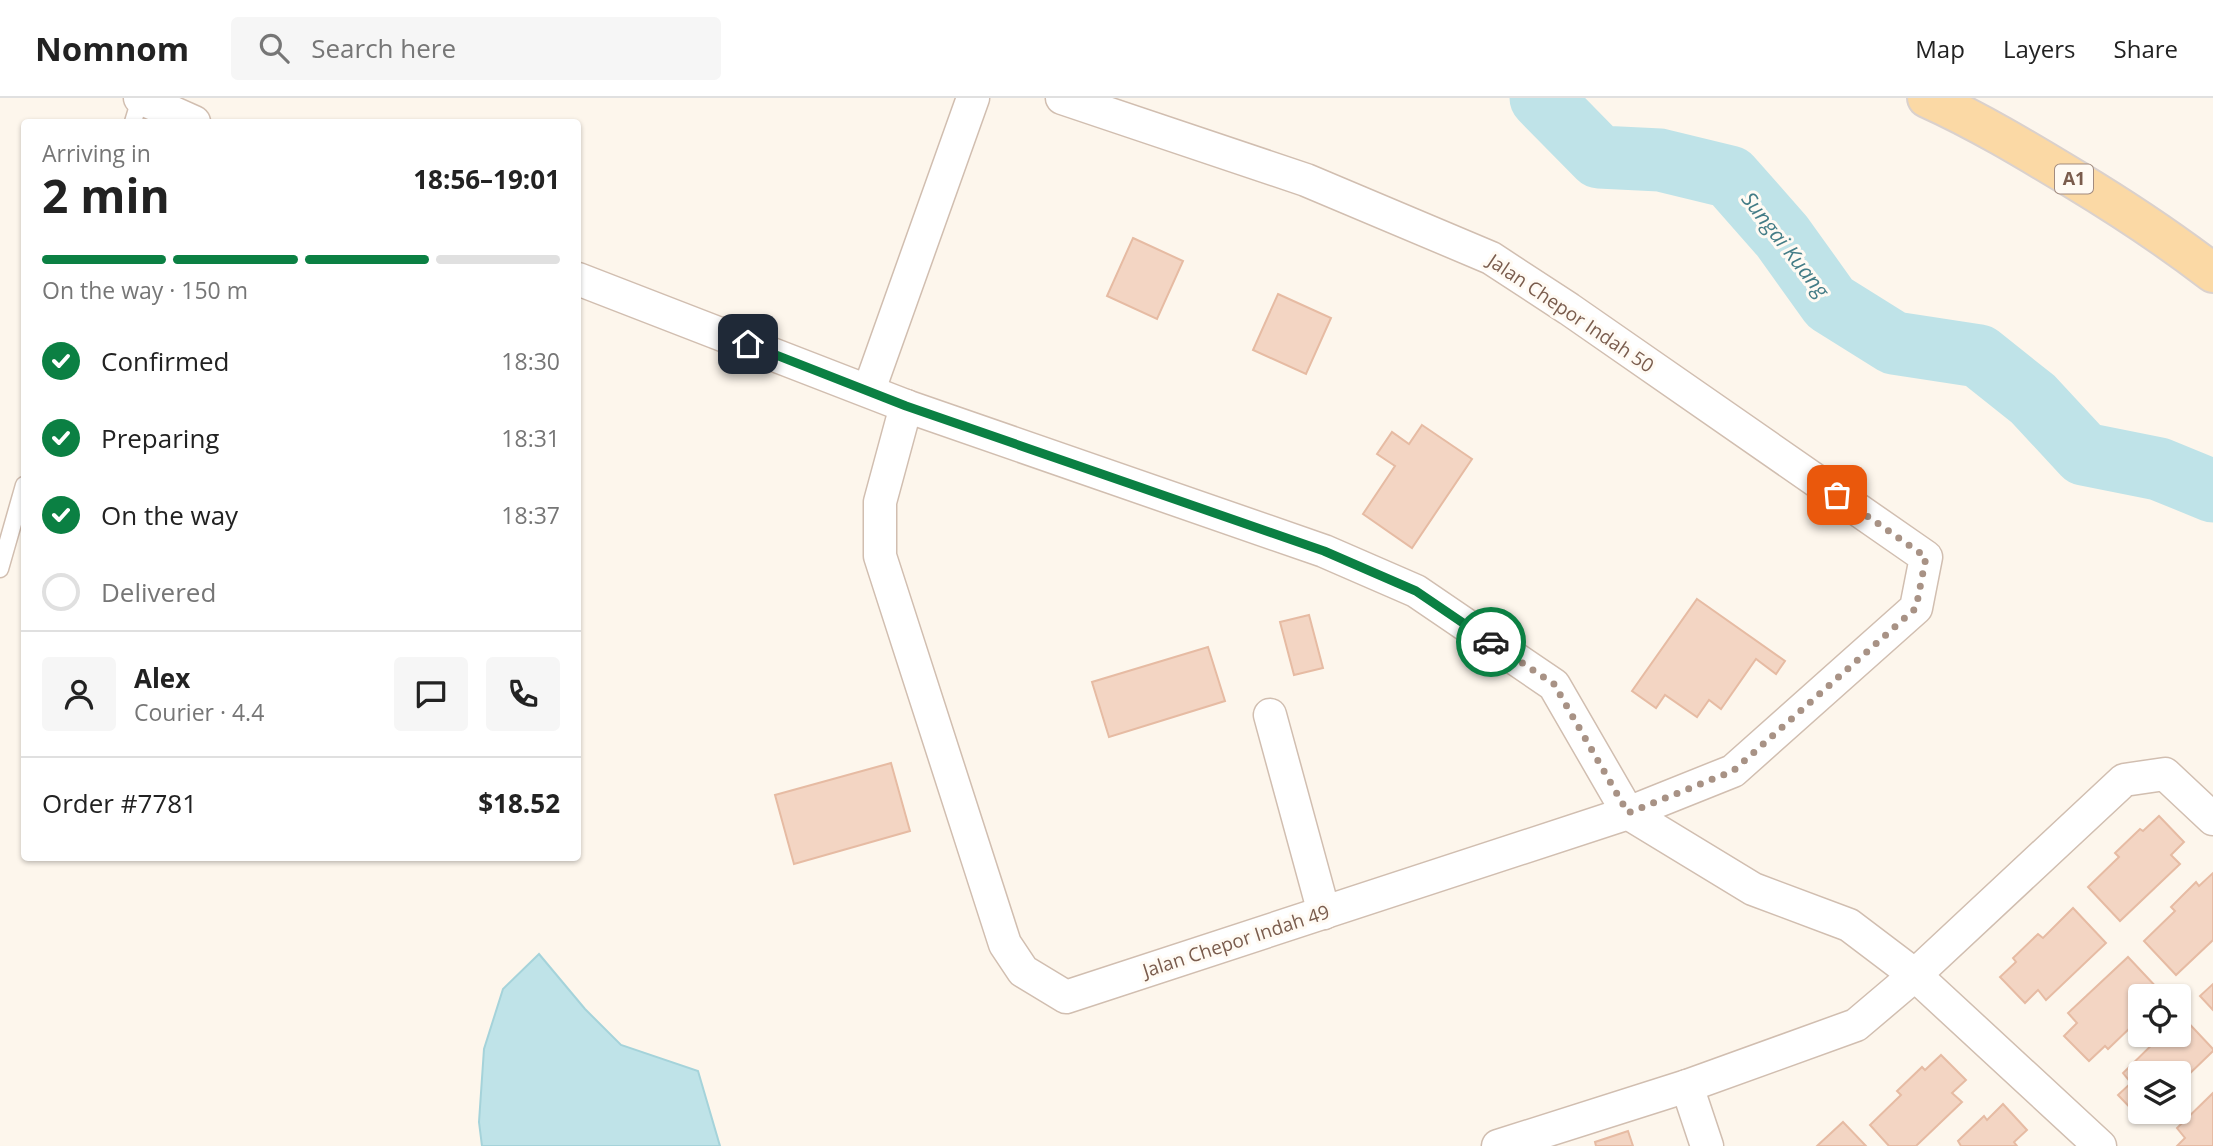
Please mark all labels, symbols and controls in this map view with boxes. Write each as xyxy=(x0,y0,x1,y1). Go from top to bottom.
search box xyxy=(231,17,721,80)
text: Nomnom xyxy=(35,26,189,71)
icon: search xyxy=(255,29,293,67)
text: Search here xyxy=(311,30,456,66)
text: Map xyxy=(1915,32,1965,65)
text: Layers xyxy=(2003,32,2076,65)
text: Share xyxy=(2114,32,2178,65)
text: Arriving in xyxy=(42,137,151,169)
text: 18:56–19:01 xyxy=(413,161,560,197)
text: 2 min xyxy=(42,164,170,226)
road number: A1 xyxy=(2055,164,2093,194)
water label: Sungai Kuang xyxy=(1736,186,1837,304)
street label: Jalan Chepor Indah 50 xyxy=(1481,247,1659,378)
text: On the way · 150 m xyxy=(42,274,248,306)
pin xyxy=(718,314,778,374)
icon: home xyxy=(729,325,767,363)
icon: check xyxy=(42,342,80,380)
text: Confirmed xyxy=(101,343,229,379)
text: 18:30 xyxy=(501,345,560,377)
icon: check xyxy=(42,419,80,457)
text: Preparing xyxy=(101,420,219,456)
text: 18:31 xyxy=(501,422,560,454)
pin xyxy=(1807,465,1867,525)
icon: bag xyxy=(1818,476,1856,514)
icon: check xyxy=(42,496,80,534)
text: On the way xyxy=(101,497,238,533)
text: 18:37 xyxy=(501,499,560,531)
text: Delivered xyxy=(101,574,216,610)
courier xyxy=(1456,607,1526,677)
icon: car xyxy=(1472,623,1510,661)
button: person xyxy=(42,657,116,731)
button: chat xyxy=(394,657,468,731)
button: phone xyxy=(486,657,560,731)
text: Alex xyxy=(134,660,190,696)
text: Courier · 4.4 xyxy=(134,696,264,728)
text: Order #7781 xyxy=(42,785,197,821)
text: $18.52 xyxy=(478,785,560,821)
street label: Jalan Chepor Indah 49 xyxy=(1137,898,1333,984)
map controls xyxy=(2128,984,2191,1124)
button: locate xyxy=(2128,984,2191,1047)
button: layers xyxy=(2128,1061,2191,1124)

